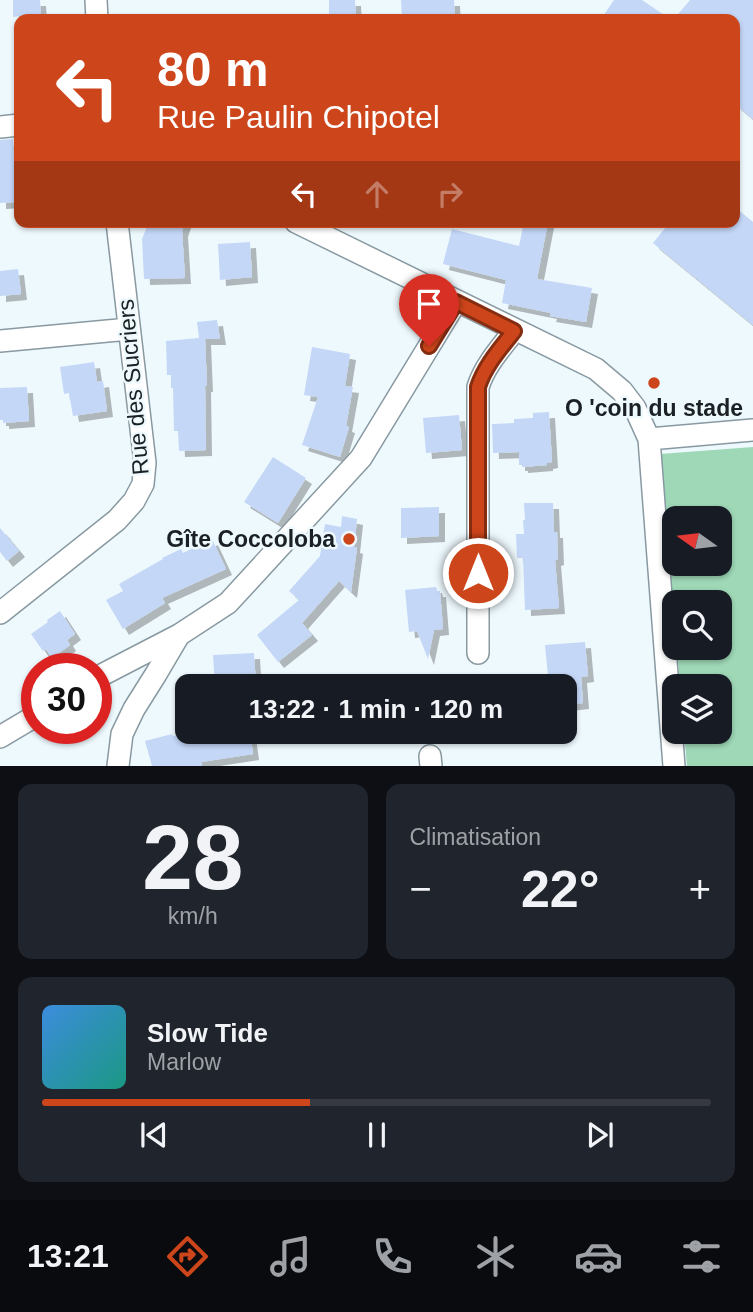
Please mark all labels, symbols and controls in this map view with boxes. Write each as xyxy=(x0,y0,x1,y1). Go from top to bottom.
icon: left xyxy=(42,42,133,133)
text: 80 m xyxy=(157,42,269,96)
text: Rue Paulin Chipotel xyxy=(157,99,440,135)
icon: left xyxy=(285,175,323,213)
icon: ahead xyxy=(358,175,396,213)
icon: right xyxy=(431,175,469,213)
pin xyxy=(399,274,459,346)
icon: arrive xyxy=(410,285,448,323)
street label: Rue des Sucriers xyxy=(112,298,154,476)
marker: O 'coin du stade xyxy=(646,375,662,391)
place label: O 'coin du stade xyxy=(565,395,743,421)
north arrow xyxy=(662,506,732,576)
map controls xyxy=(662,506,732,744)
place label: Gîte Coccoloba xyxy=(166,526,335,552)
marker: Gîte Coccoloba xyxy=(341,531,357,547)
position arrow xyxy=(441,536,515,610)
button: search xyxy=(662,590,732,660)
speed limit sign: 30 xyxy=(21,653,112,744)
button: layers xyxy=(662,674,732,744)
text: 13:22 · 1 min · 120 m xyxy=(249,694,503,724)
text: 28 xyxy=(142,807,243,908)
text: Climatisation xyxy=(410,824,541,850)
text: 22° xyxy=(521,860,600,918)
text: − xyxy=(410,868,432,910)
text: + xyxy=(689,868,711,910)
text: km/h xyxy=(168,903,218,929)
text: Slow Tide xyxy=(147,1018,268,1048)
text: Marlow xyxy=(147,1049,221,1075)
icon: previous xyxy=(135,1116,173,1154)
icon: pause xyxy=(358,1116,396,1154)
icon: next xyxy=(581,1116,619,1154)
icon: directions xyxy=(163,1232,212,1281)
icon: music xyxy=(266,1232,315,1281)
icon: phone xyxy=(368,1232,417,1281)
icon: climate xyxy=(471,1232,520,1281)
icon: car xyxy=(574,1232,623,1281)
icon: filters xyxy=(677,1232,726,1281)
text: 13:21 xyxy=(27,1238,109,1274)

